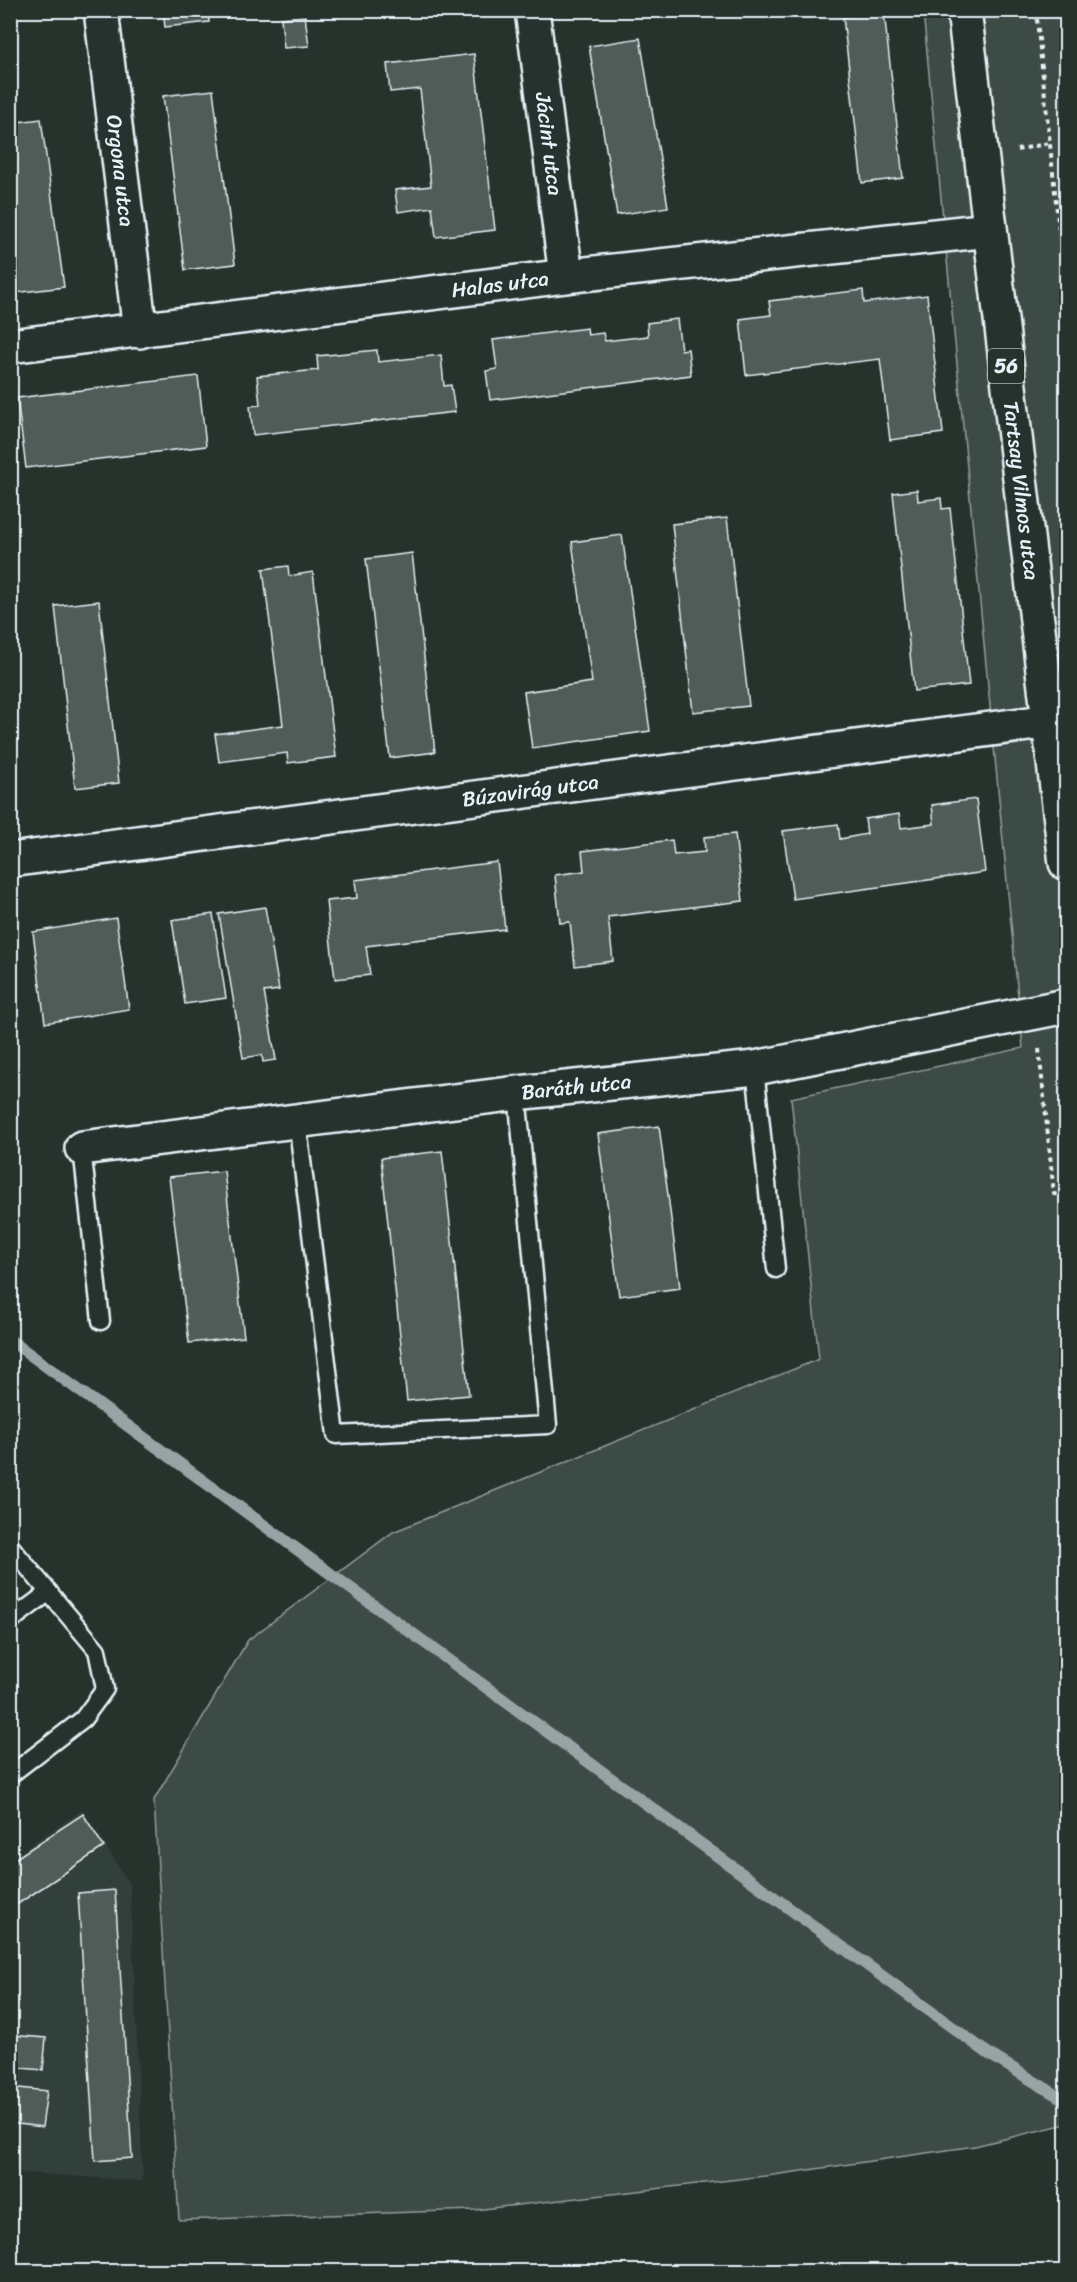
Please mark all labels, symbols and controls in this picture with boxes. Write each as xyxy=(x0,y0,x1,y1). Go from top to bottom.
street label: Jácint utca xyxy=(524,89,575,198)
street label: Orgona utca xyxy=(95,113,146,229)
street label: Halas utca xyxy=(449,259,552,309)
road number: 56 xyxy=(988,349,1024,383)
street label: Tartsay Vilmos utca xyxy=(992,399,1051,583)
street label: Búzavirág utca xyxy=(460,763,601,818)
street label: Baráth utca xyxy=(519,1062,633,1111)

